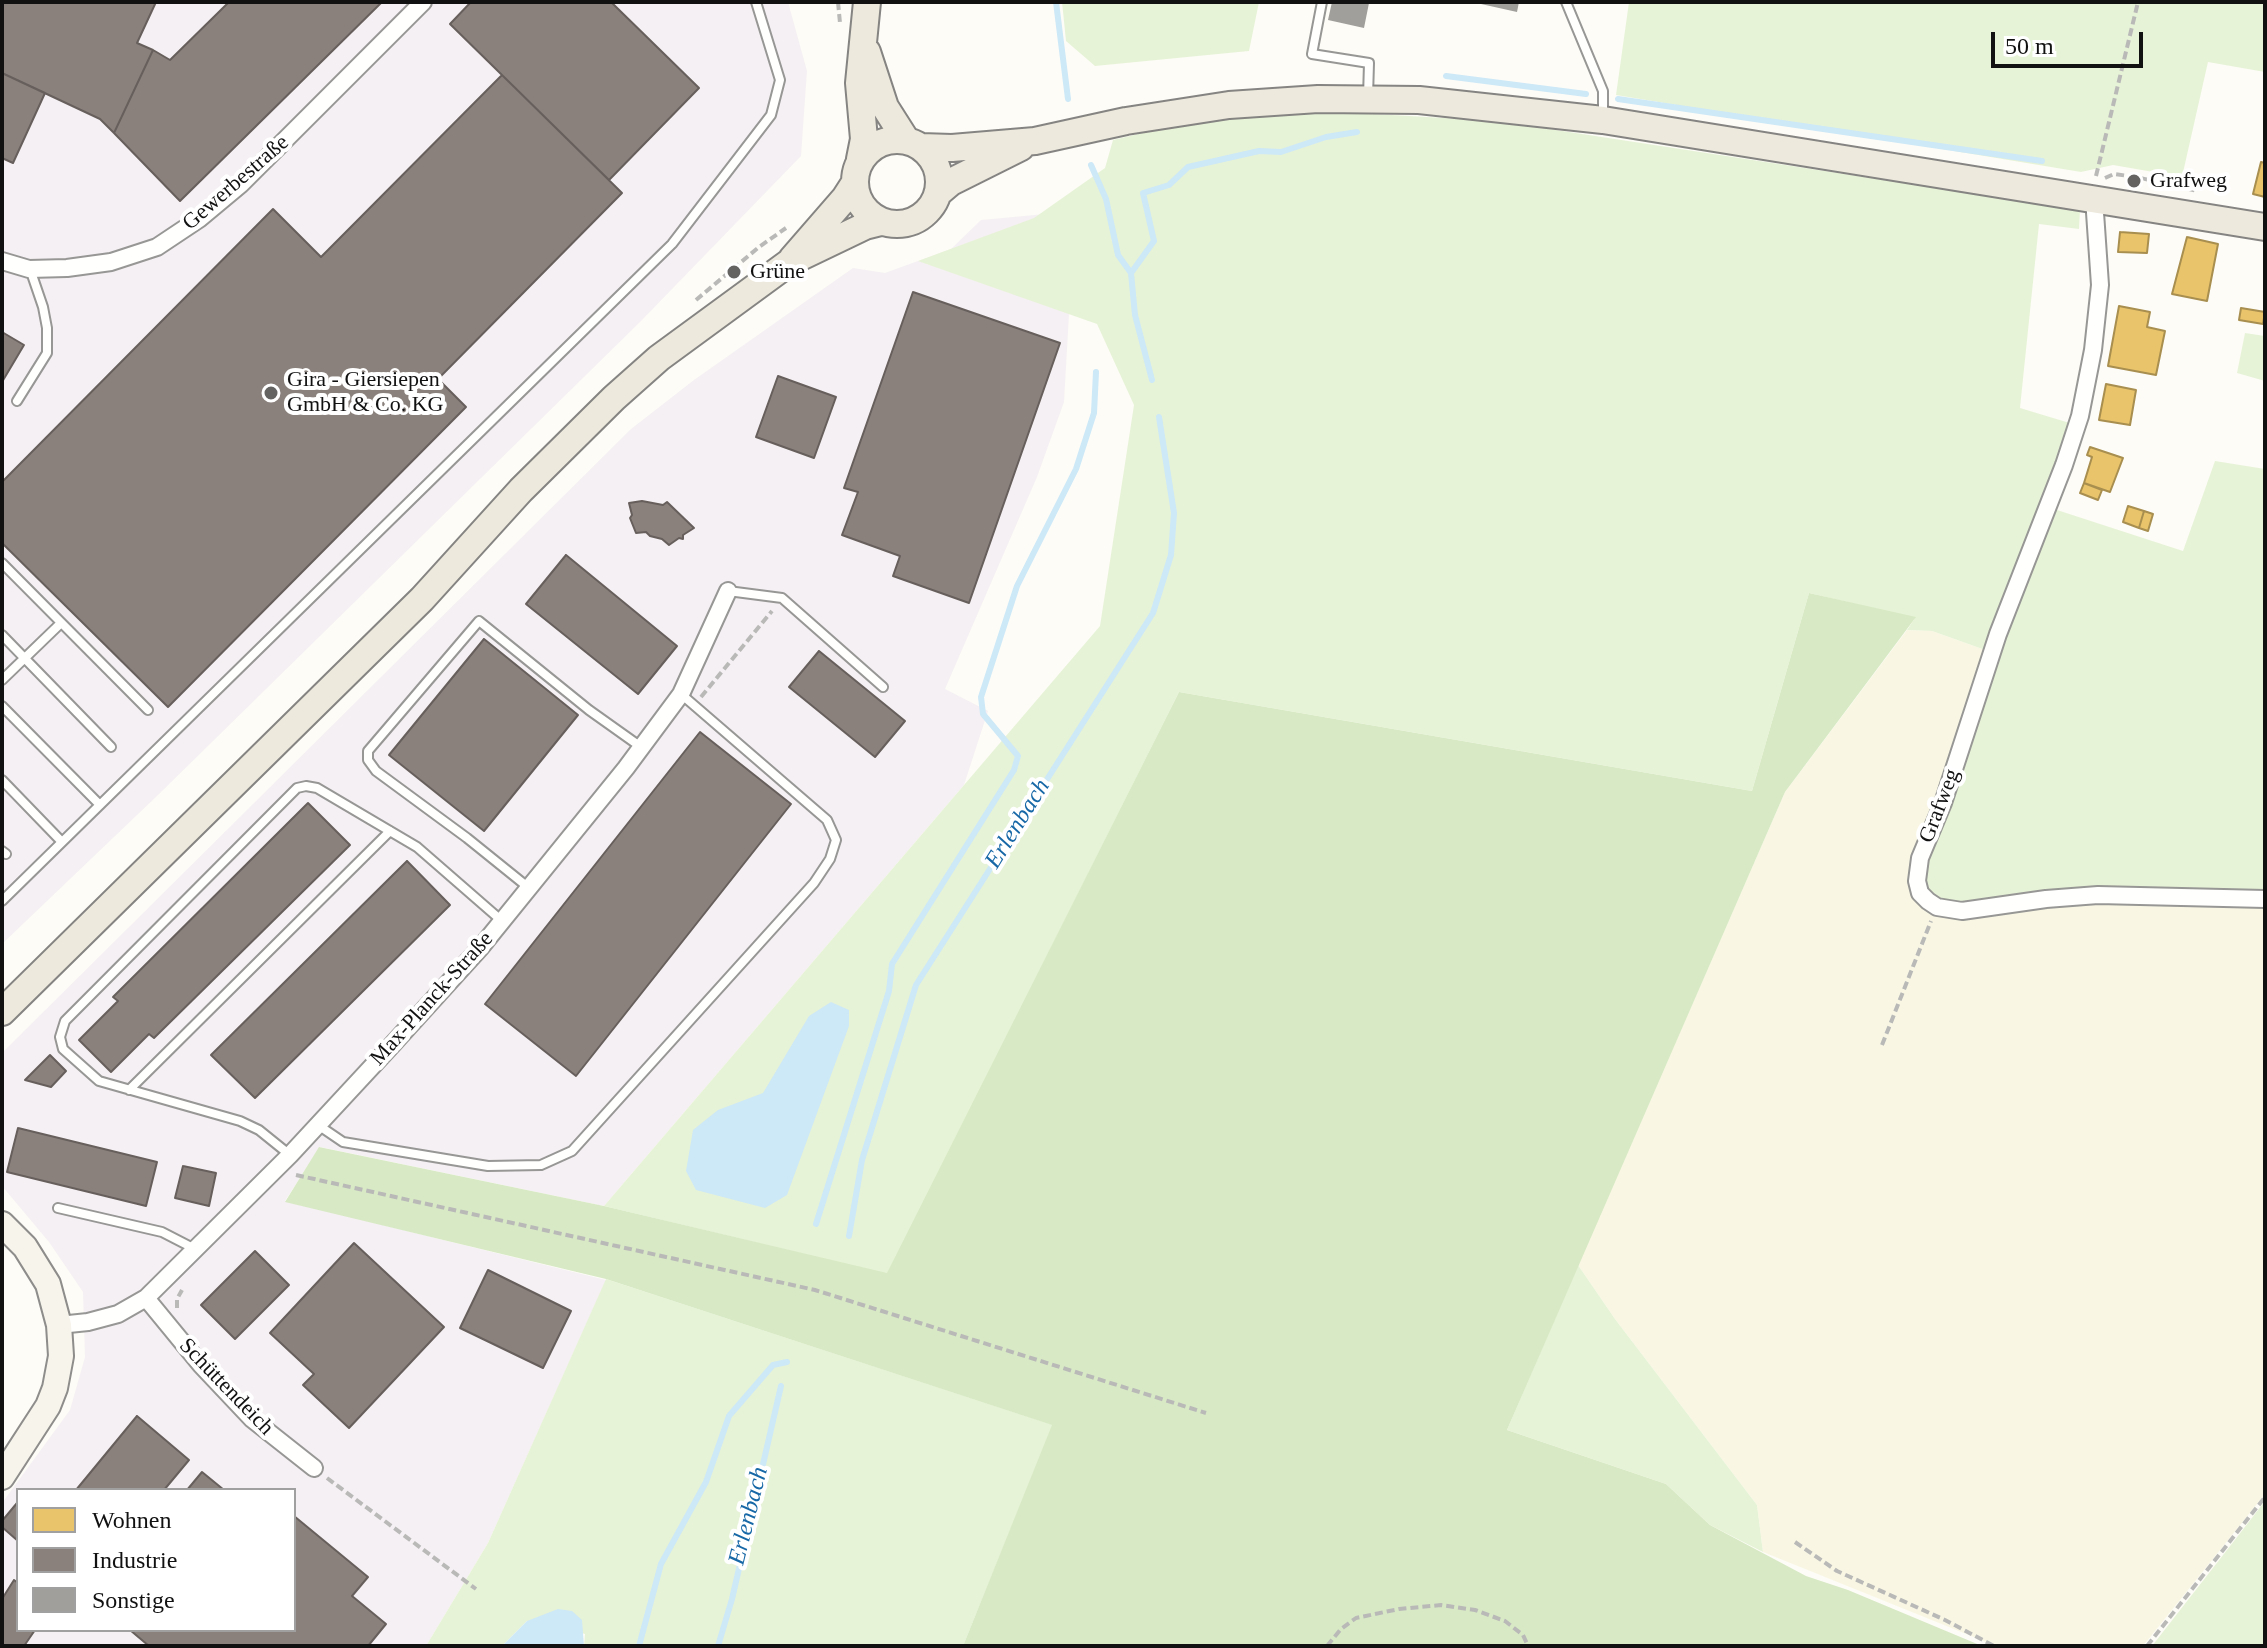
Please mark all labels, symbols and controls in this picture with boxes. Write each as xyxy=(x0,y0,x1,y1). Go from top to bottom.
scale bar xyxy=(1995,16,2147,66)
text: 50 m xyxy=(2005,33,2054,59)
street label: Gewerbestraße xyxy=(178,130,294,236)
place label: Grafweg xyxy=(2150,168,2227,194)
marker: Grafweg xyxy=(2125,172,2143,190)
place label: Grüne xyxy=(750,259,805,285)
marker: Grüne xyxy=(725,263,743,281)
place label: Gira - Giersiepen GmbH & Co. KG xyxy=(287,367,443,418)
marker: Gira - Giersiepen GmbH & Co. KG xyxy=(262,384,280,402)
street label: Grafweg xyxy=(1914,765,1966,847)
water label: Erlenbach xyxy=(979,774,1057,874)
street label: Max-Planck-Straße xyxy=(365,927,499,1071)
street label: Schüttendeich xyxy=(173,1333,279,1441)
water label: Erlenbach xyxy=(723,1464,775,1568)
legend xyxy=(16,1488,296,1632)
text: Wohnen xyxy=(92,1507,171,1533)
text: Industrie xyxy=(92,1547,177,1573)
text: Sonstige xyxy=(92,1587,175,1613)

